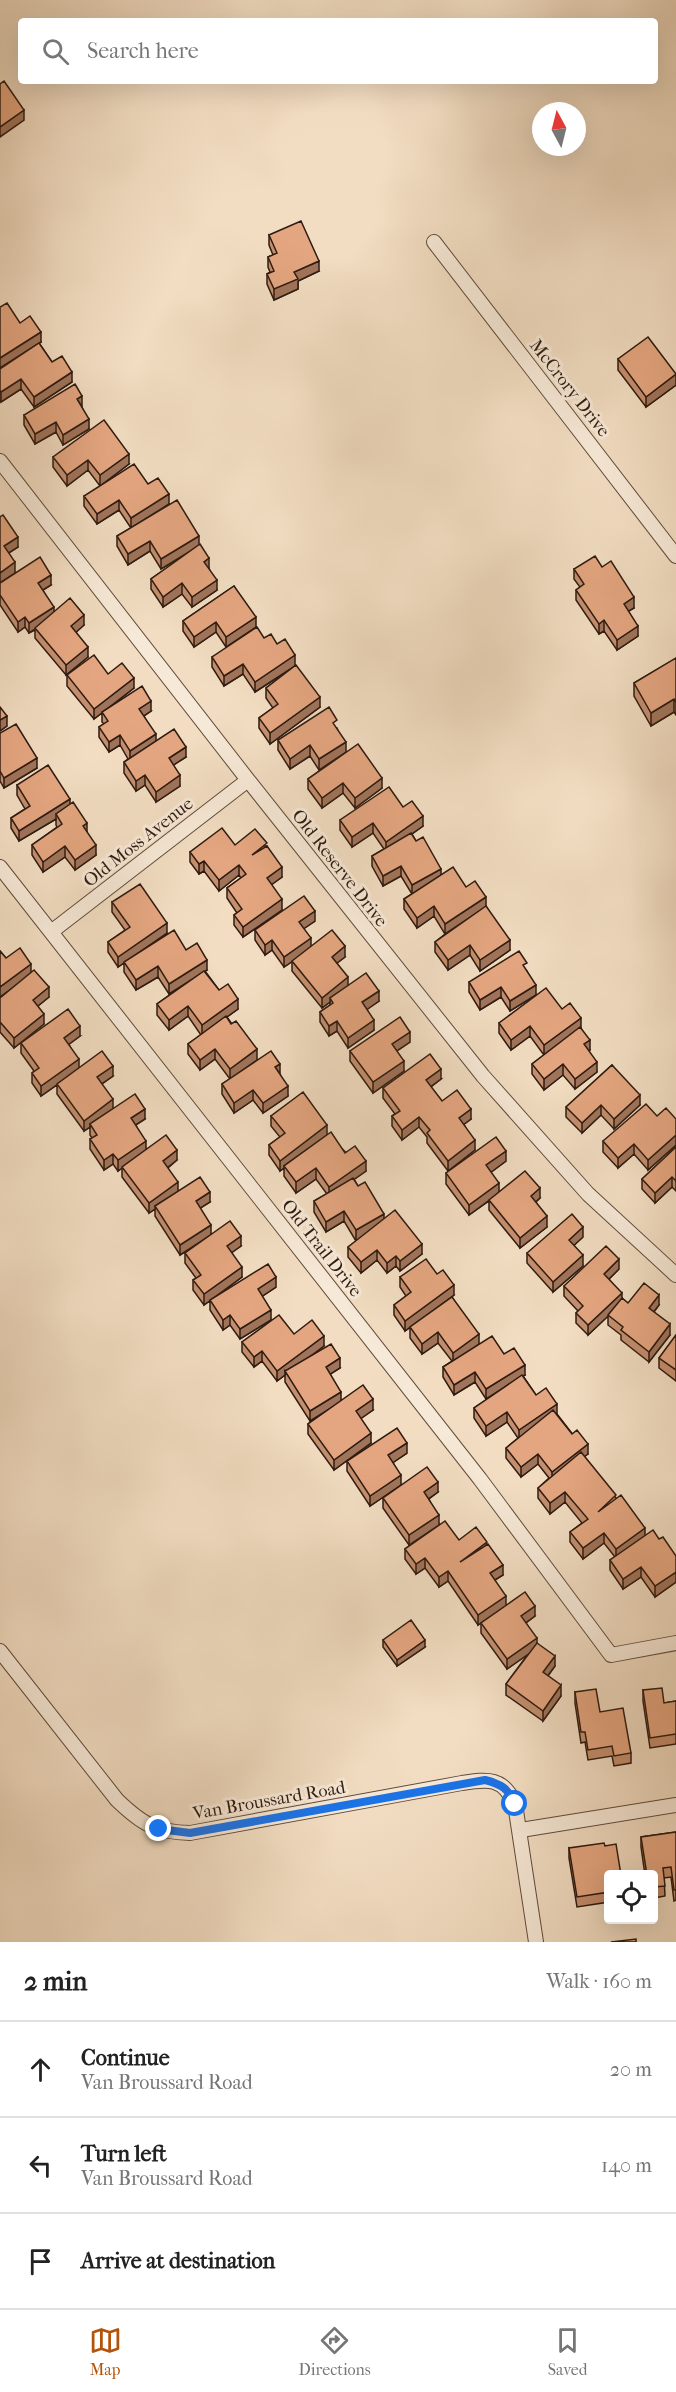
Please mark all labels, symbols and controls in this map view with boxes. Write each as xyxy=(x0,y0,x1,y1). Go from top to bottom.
search box xyxy=(18,18,658,84)
icon: search xyxy=(39,35,72,68)
text: Search here xyxy=(87,38,199,64)
north arrow xyxy=(532,102,586,156)
street label: McCrory Drive xyxy=(525,335,614,441)
street label: Old Moss Avenue xyxy=(79,793,197,892)
street label: Old Reserve Drive xyxy=(287,805,392,931)
street label: Old Trail Drive xyxy=(277,1195,366,1301)
street label: Van Broussard Road xyxy=(190,1777,347,1824)
route start xyxy=(501,1790,527,1816)
route end xyxy=(145,1815,171,1841)
map controls xyxy=(604,1870,658,1924)
button: locate xyxy=(604,1870,658,1924)
text: 2 min xyxy=(24,1966,87,1997)
text: Walk · 160 m xyxy=(546,1970,652,1993)
text: Continue xyxy=(81,2045,170,2071)
icon: ahead xyxy=(24,2053,57,2086)
text: 20 m xyxy=(610,2058,652,2081)
text: Van Broussard Road xyxy=(81,2071,253,2094)
text: Turn left xyxy=(81,2141,167,2167)
icon: left xyxy=(24,2149,57,2182)
text: 140 m xyxy=(601,2154,652,2177)
text: Van Broussard Road xyxy=(81,2167,253,2190)
icon: arrive xyxy=(24,2245,57,2278)
text: Arrive at destination xyxy=(81,2248,275,2274)
tab: Map xyxy=(89,2324,122,2379)
tab: Directions xyxy=(299,2324,371,2379)
tab: Saved xyxy=(548,2324,587,2379)

